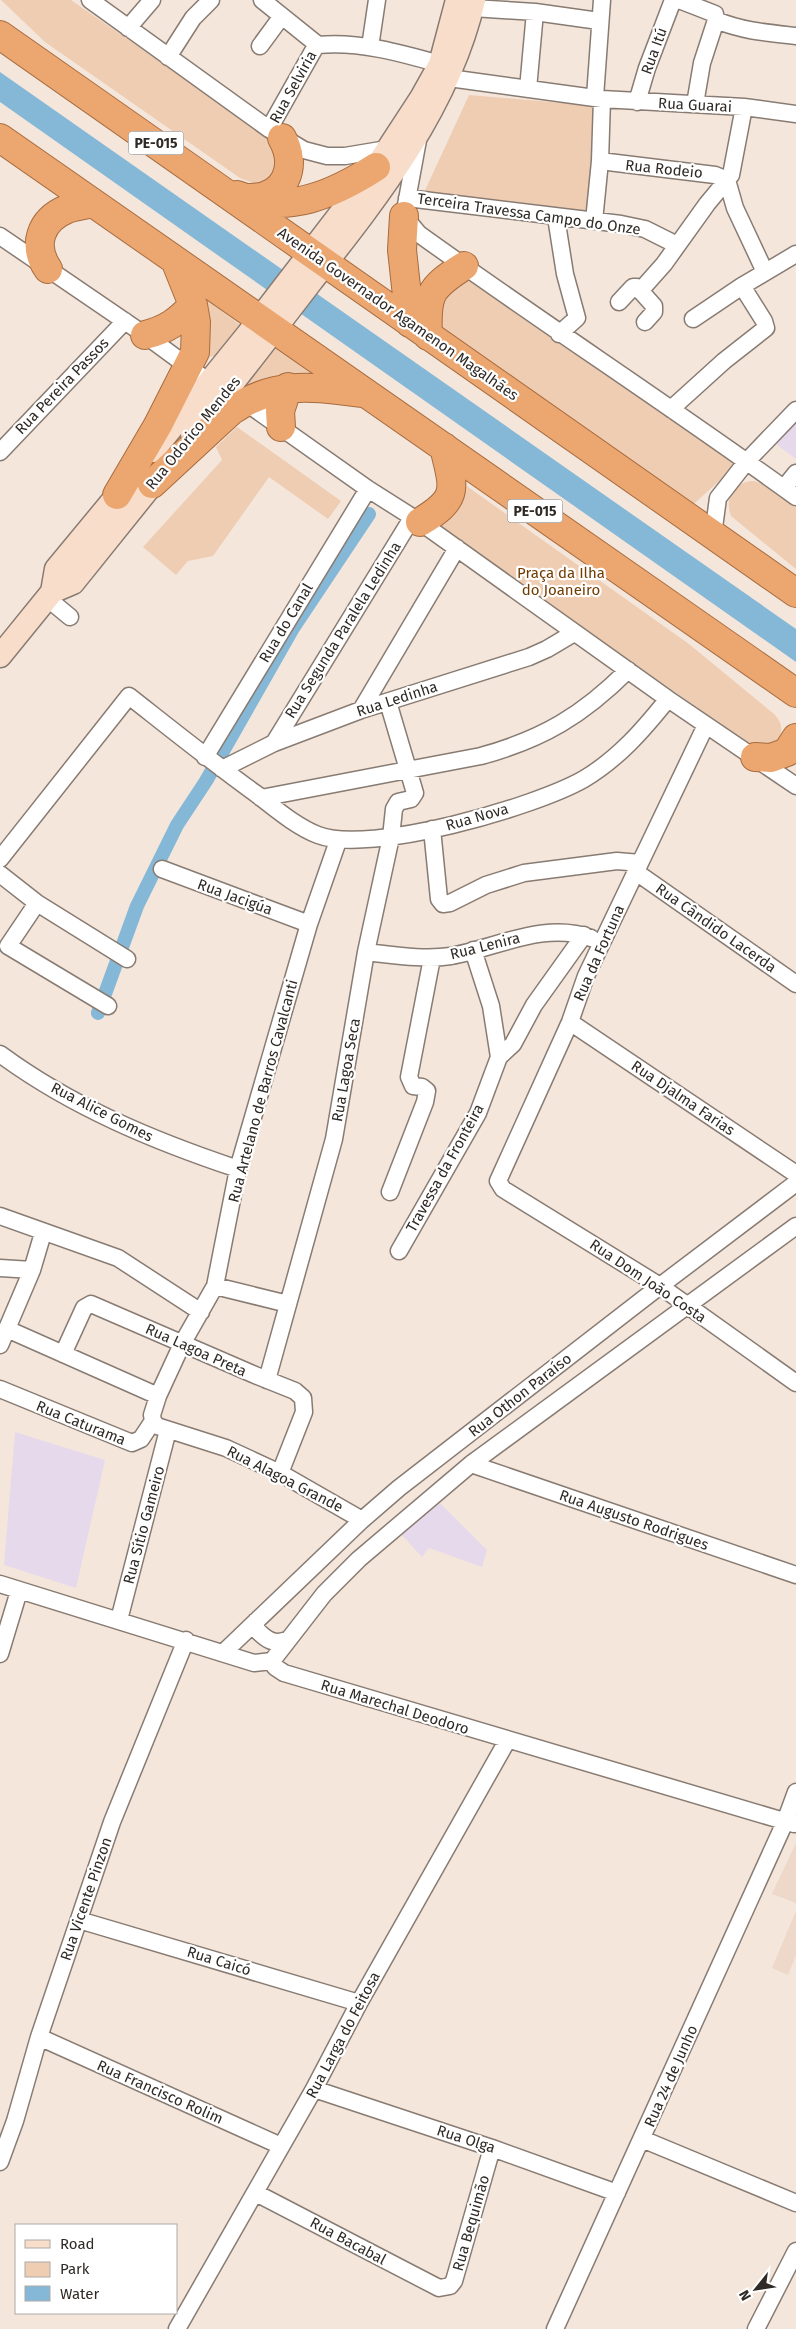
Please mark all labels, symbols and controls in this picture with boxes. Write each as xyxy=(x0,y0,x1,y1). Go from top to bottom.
street label: Rua Itú xyxy=(637,25,671,77)
street label: Rua Selviria xyxy=(266,48,320,126)
street label: Rua Guarai xyxy=(658,94,732,116)
road number: PE-015 xyxy=(128,132,184,154)
street label: Rua Rodeio xyxy=(624,156,704,182)
street label: Terceira Travessa Campo do Onze xyxy=(416,189,642,239)
street label: Avenida Governador Agamenon Magalhães xyxy=(274,224,522,404)
street label: Rua Pereira Passos xyxy=(11,334,113,438)
street label: Rua Odorico Mendes xyxy=(142,373,244,493)
road number: PE-015 xyxy=(508,500,562,522)
street label: Rua Segunda Paralela Ledinha xyxy=(281,538,405,722)
park label: Praça da Ilha do Joaneiro xyxy=(517,564,605,599)
street label: Rua do Canal xyxy=(255,580,317,666)
street label: Rua Ledinha xyxy=(354,677,440,721)
street label: Rua Nova xyxy=(444,800,510,834)
street label: Rua Jacigúa xyxy=(195,875,275,919)
street label: Rua Cândido Lacerda xyxy=(652,880,780,976)
street label: Rua da Fortuna xyxy=(570,902,628,1004)
street label: Rua Lenira xyxy=(448,929,522,963)
street label: Rua Artelano de Barros Cavalcanti xyxy=(225,977,301,1205)
street label: Rua Lagoa Seca xyxy=(328,1017,364,1123)
street label: Rua Djalma Farias xyxy=(628,1057,738,1139)
street label: Rua Alice Gomes xyxy=(48,1078,156,1146)
street label: Travessa da Fronteira xyxy=(402,1101,488,1235)
street label: Rua Dom João Costa xyxy=(586,1235,710,1327)
street label: Rua Lagoa Preta xyxy=(143,1320,249,1380)
street label: Rua Othon Paraíso xyxy=(465,1349,575,1441)
street label: Rua Caturama xyxy=(34,1397,128,1449)
street label: Rua Alagoa Grande xyxy=(224,1442,346,1516)
street label: Rua Sítio Gameiro xyxy=(120,1464,168,1586)
street label: Rua Augusto Rodrigues xyxy=(557,1486,711,1554)
street label: Rua Marechal Deodoro xyxy=(319,1676,471,1738)
street label: Rua Vicente Pinzon xyxy=(56,1835,116,1963)
street label: Rua Caicó xyxy=(185,1943,253,1979)
street label: Rua Larga do Feitosa xyxy=(302,1969,384,2101)
street label: Rua 24 de Junho xyxy=(640,2022,702,2130)
street label: Rua Francisco Rolim xyxy=(94,2056,226,2128)
street label: Rua Olga xyxy=(435,2121,497,2157)
street label: Rua Bequimão xyxy=(449,2173,493,2273)
street label: Rua Bacabal xyxy=(307,2213,390,2269)
legend xyxy=(15,2224,178,2314)
text: Road xyxy=(60,2235,95,2253)
text: Park xyxy=(60,2260,90,2278)
north arrow xyxy=(731,2264,781,2314)
text: Water xyxy=(60,2285,99,2303)
text: N xyxy=(735,2287,755,2304)

